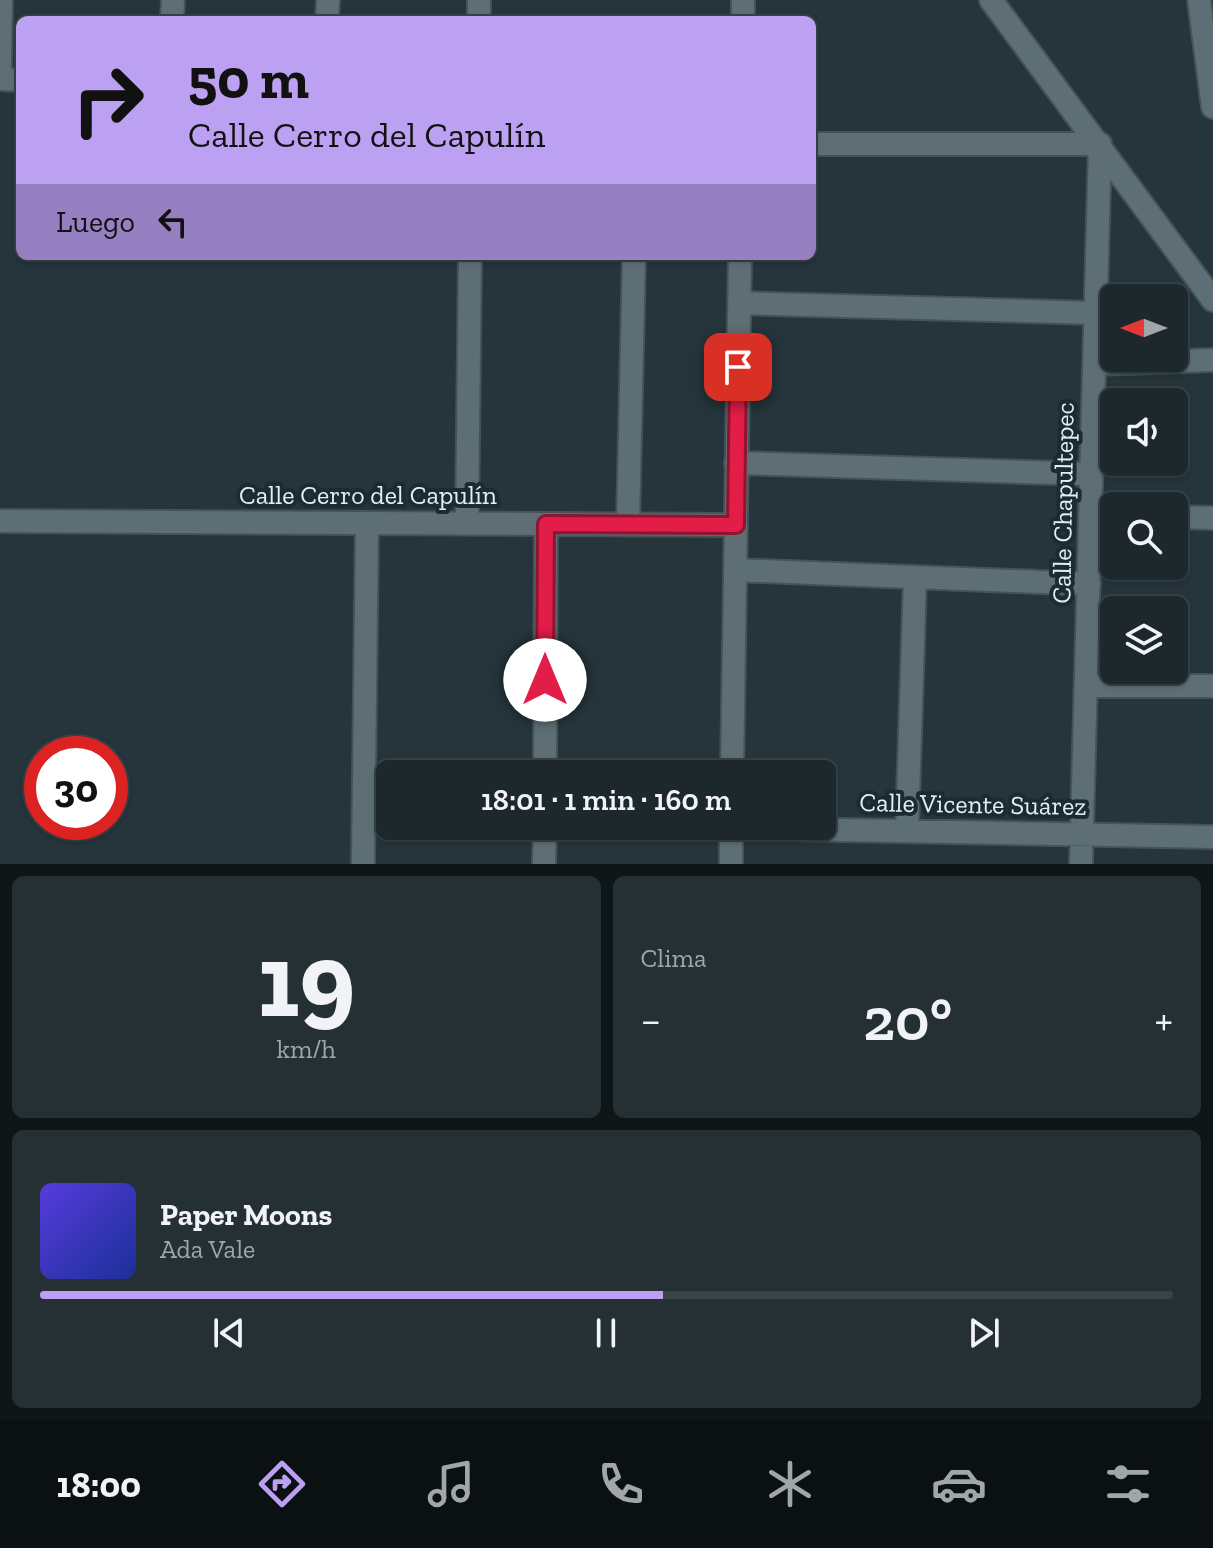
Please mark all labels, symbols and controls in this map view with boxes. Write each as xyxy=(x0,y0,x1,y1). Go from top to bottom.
text: 50 m xyxy=(188,45,309,112)
icon: right xyxy=(56,48,160,152)
text: Calle Cerro del Capulín xyxy=(188,113,545,156)
icon: left xyxy=(151,200,195,244)
text: Luego xyxy=(56,204,135,240)
north arrow xyxy=(1100,284,1188,372)
map controls xyxy=(1100,284,1188,684)
pin xyxy=(704,333,772,401)
icon: arrive xyxy=(716,345,760,389)
button: sound xyxy=(1100,388,1188,476)
street label: Calle Chapultepec xyxy=(1045,402,1081,604)
street label: Calle Cerro del Capulín xyxy=(239,479,497,511)
button: search xyxy=(1100,492,1188,580)
button: layers xyxy=(1100,596,1188,684)
position arrow xyxy=(503,638,587,722)
speed limit sign: 30 xyxy=(24,736,128,840)
text: 18:01 · 1 min · 160 m xyxy=(481,782,731,818)
street label: Calle Vicente Suárez xyxy=(859,786,1087,822)
text: 19 xyxy=(257,918,355,1043)
text: Clima xyxy=(641,942,707,974)
text: 20° xyxy=(863,983,952,1055)
text: − xyxy=(641,993,661,1046)
text: + xyxy=(1154,993,1173,1046)
text: km/h xyxy=(277,1033,336,1065)
text: Paper Moons xyxy=(160,1197,332,1233)
text: Ada Vale xyxy=(160,1233,255,1265)
icon: previous xyxy=(207,1311,251,1355)
icon: pause xyxy=(584,1311,628,1355)
icon: next xyxy=(962,1311,1006,1355)
icon: directions xyxy=(254,1456,310,1512)
icon: music xyxy=(423,1456,479,1512)
icon: phone xyxy=(593,1456,649,1512)
icon: climate xyxy=(762,1456,818,1512)
icon: car xyxy=(931,1456,987,1512)
icon: filters xyxy=(1100,1456,1156,1512)
text: 18:00 xyxy=(57,1463,141,1506)

